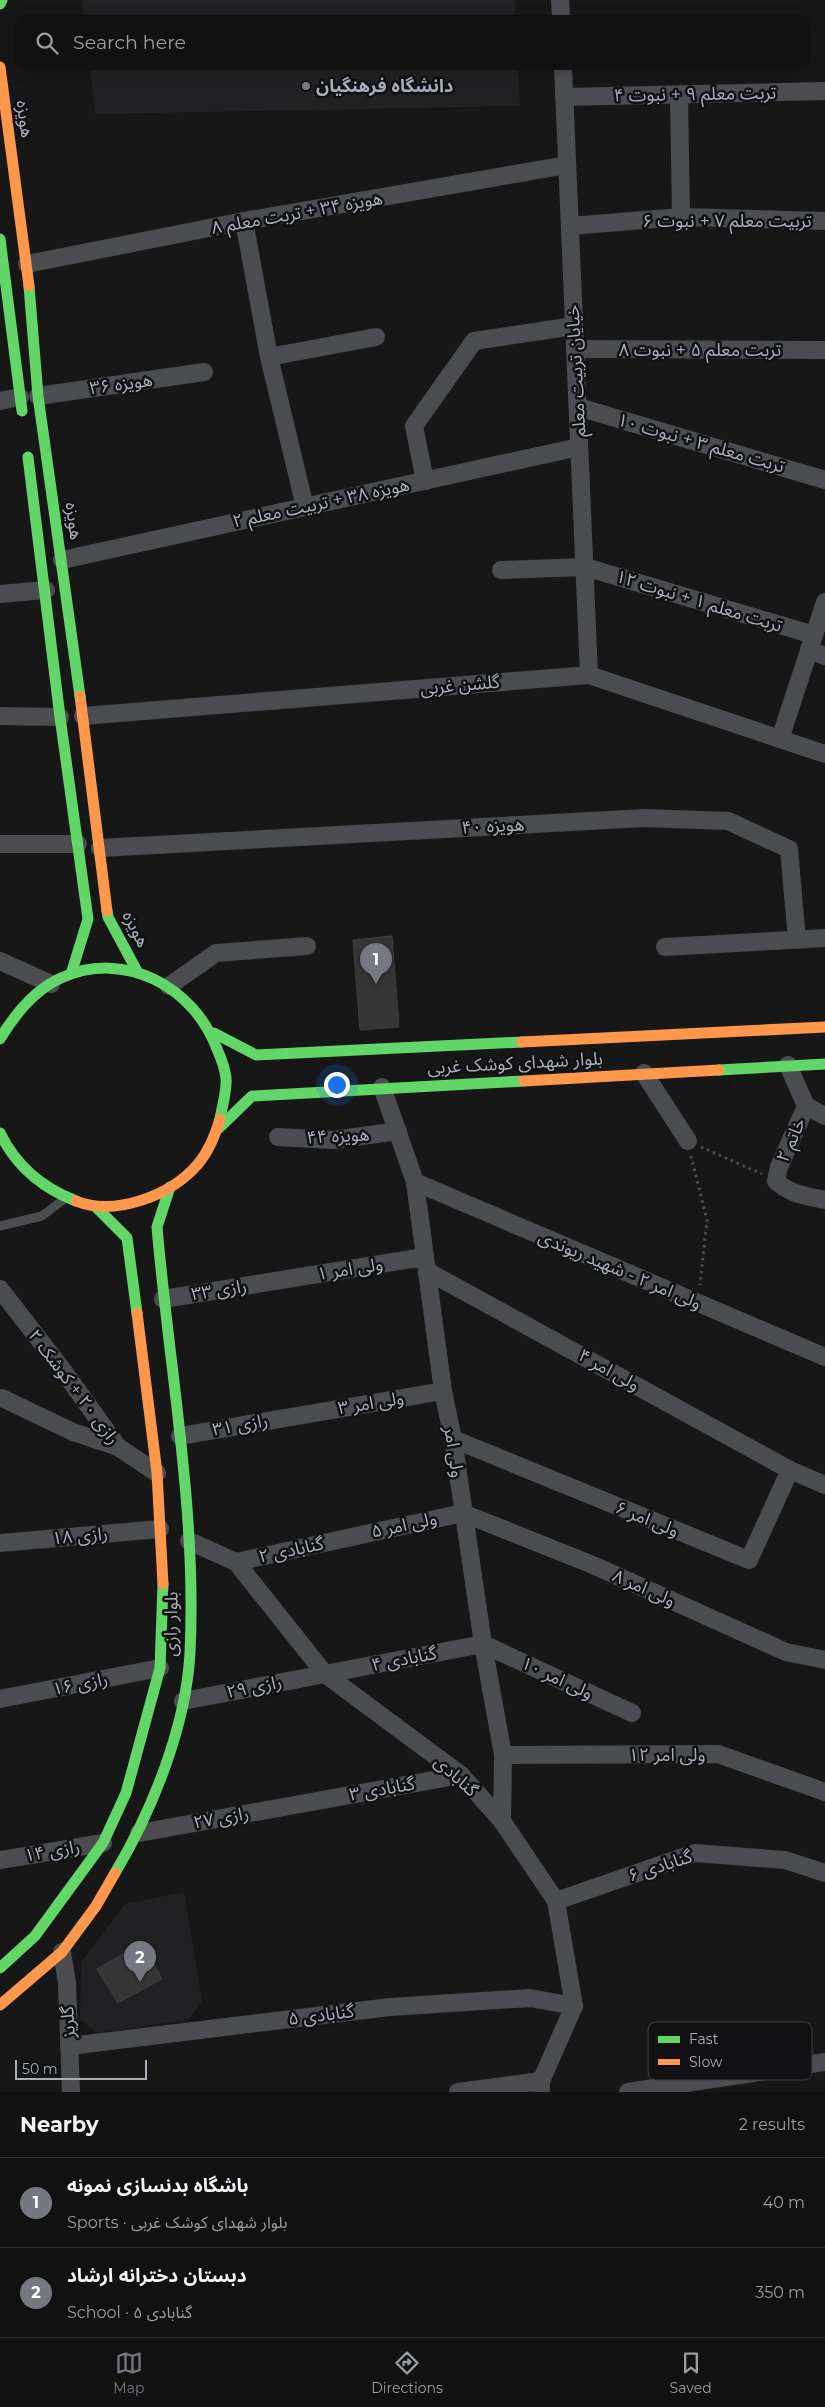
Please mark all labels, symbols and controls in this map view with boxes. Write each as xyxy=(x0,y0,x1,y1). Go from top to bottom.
search box xyxy=(15,15,810,70)
icon: search xyxy=(33,29,61,57)
text: Search here xyxy=(73,31,186,54)
place label: دانشگاه فرهنگیان xyxy=(316,75,453,97)
marker: دانشگاه فرهنگیان xyxy=(300,80,312,92)
street label: تربت معلم ۹ + نبوت ۴ xyxy=(613,82,777,108)
street label: هویزه xyxy=(11,99,39,139)
street label: هویزه ۳۴ + تربت معلم ۸ xyxy=(210,187,385,241)
street label: تربیت معلم ۷ + نبوت ۶ xyxy=(642,210,812,234)
street label: خیایان تربیت معلم xyxy=(562,304,592,438)
street label: تربت معلم ۵ + نبوت ۸ xyxy=(619,339,781,363)
street label: هویزه ۳۶ xyxy=(88,369,154,399)
street label: تربت معلم ۳ + نبوت ۱۰ xyxy=(614,409,787,479)
street label: هویزه ۳۸ + تربیت معلم ۲ xyxy=(231,473,412,534)
street label: هویزه xyxy=(60,501,88,541)
street label: تربت معلم ۱ + نبوت ۱۲ xyxy=(612,565,785,639)
street label: گلشن غربی xyxy=(419,671,501,699)
street label: هویزه ۴۰ xyxy=(461,813,525,839)
street label: هویزه xyxy=(118,907,154,951)
pin: 1 xyxy=(360,943,392,984)
street label: بلوار شهدای کوشک غربی xyxy=(427,1047,603,1079)
your location xyxy=(324,1072,350,1098)
street label: خاتم ۲ xyxy=(772,1114,812,1166)
street label: هویزه ۴۴ xyxy=(306,1123,370,1149)
street label: ولی امر ۲ - شهید ریوندی xyxy=(535,1226,705,1314)
street label: ولی امر ۱ xyxy=(315,1253,385,1285)
street label: رازی ۳۳ xyxy=(190,1275,248,1305)
street label: رازی ۲۰ + کوشک ۲ xyxy=(24,1325,124,1449)
street label: ولی امر ۴ xyxy=(575,1344,643,1396)
street label: ولی امر ۳ xyxy=(336,1387,406,1419)
street label: رازی ۳۱ xyxy=(210,1409,270,1441)
street label: ولی امر xyxy=(439,1424,469,1479)
street label: ولی امر ۶ xyxy=(612,1496,682,1542)
street label: ولی امر ۵ xyxy=(369,1507,439,1543)
street label: رازی ۱۸ xyxy=(51,1523,109,1549)
street label: گنابادی ۲ xyxy=(256,1532,326,1568)
street label: ولی امر ۸ xyxy=(609,1564,679,1612)
street label: بلوار رازی xyxy=(159,1591,183,1657)
street label: گنابادی ۴ xyxy=(369,1642,439,1676)
street label: ولی امر ۱۰ xyxy=(518,1652,596,1704)
street label: رازی ۱۶ xyxy=(50,1668,110,1700)
street label: رازی ۲۹ xyxy=(224,1671,284,1703)
street label: ولی امر ۱۲ xyxy=(629,1744,705,1766)
street label: گنابادی xyxy=(430,1751,483,1802)
street label: گنابادی ۳ xyxy=(347,1772,417,1806)
street label: رازی ۲۷ xyxy=(191,1802,251,1834)
street label: رازی ۱۴ xyxy=(22,1835,82,1867)
street label: گنابادی ۶ xyxy=(625,1845,695,1887)
pin: 2 xyxy=(124,1941,156,1982)
street label: گنابادی ۵ xyxy=(287,2000,356,2030)
street label: گلریز xyxy=(56,2005,80,2040)
legend xyxy=(648,2022,812,2080)
text: Fast xyxy=(689,2030,719,2048)
text: Slow xyxy=(689,2053,723,2071)
scale bar xyxy=(15,2057,148,2080)
text: 50 m xyxy=(22,2060,58,2078)
text: Nearby xyxy=(20,2112,99,2137)
text: 2 results xyxy=(739,2115,805,2134)
text: باشگاه بدنسازی نمونه xyxy=(67,2174,249,2197)
text: 1 xyxy=(33,2193,39,2212)
text: 40 m xyxy=(763,2193,805,2212)
text: Sports · بلوار شهدای کوشک غربی xyxy=(67,2213,287,2232)
text: دبستان دخترانه ارشاد xyxy=(67,2264,247,2287)
text: 2 xyxy=(31,2283,41,2302)
text: 350 m xyxy=(755,2283,805,2302)
text: School · گنابادی ۵ xyxy=(67,2303,192,2322)
tab: Map xyxy=(113,2349,144,2397)
tab: Directions xyxy=(371,2349,443,2397)
tab: Saved xyxy=(670,2349,712,2397)

